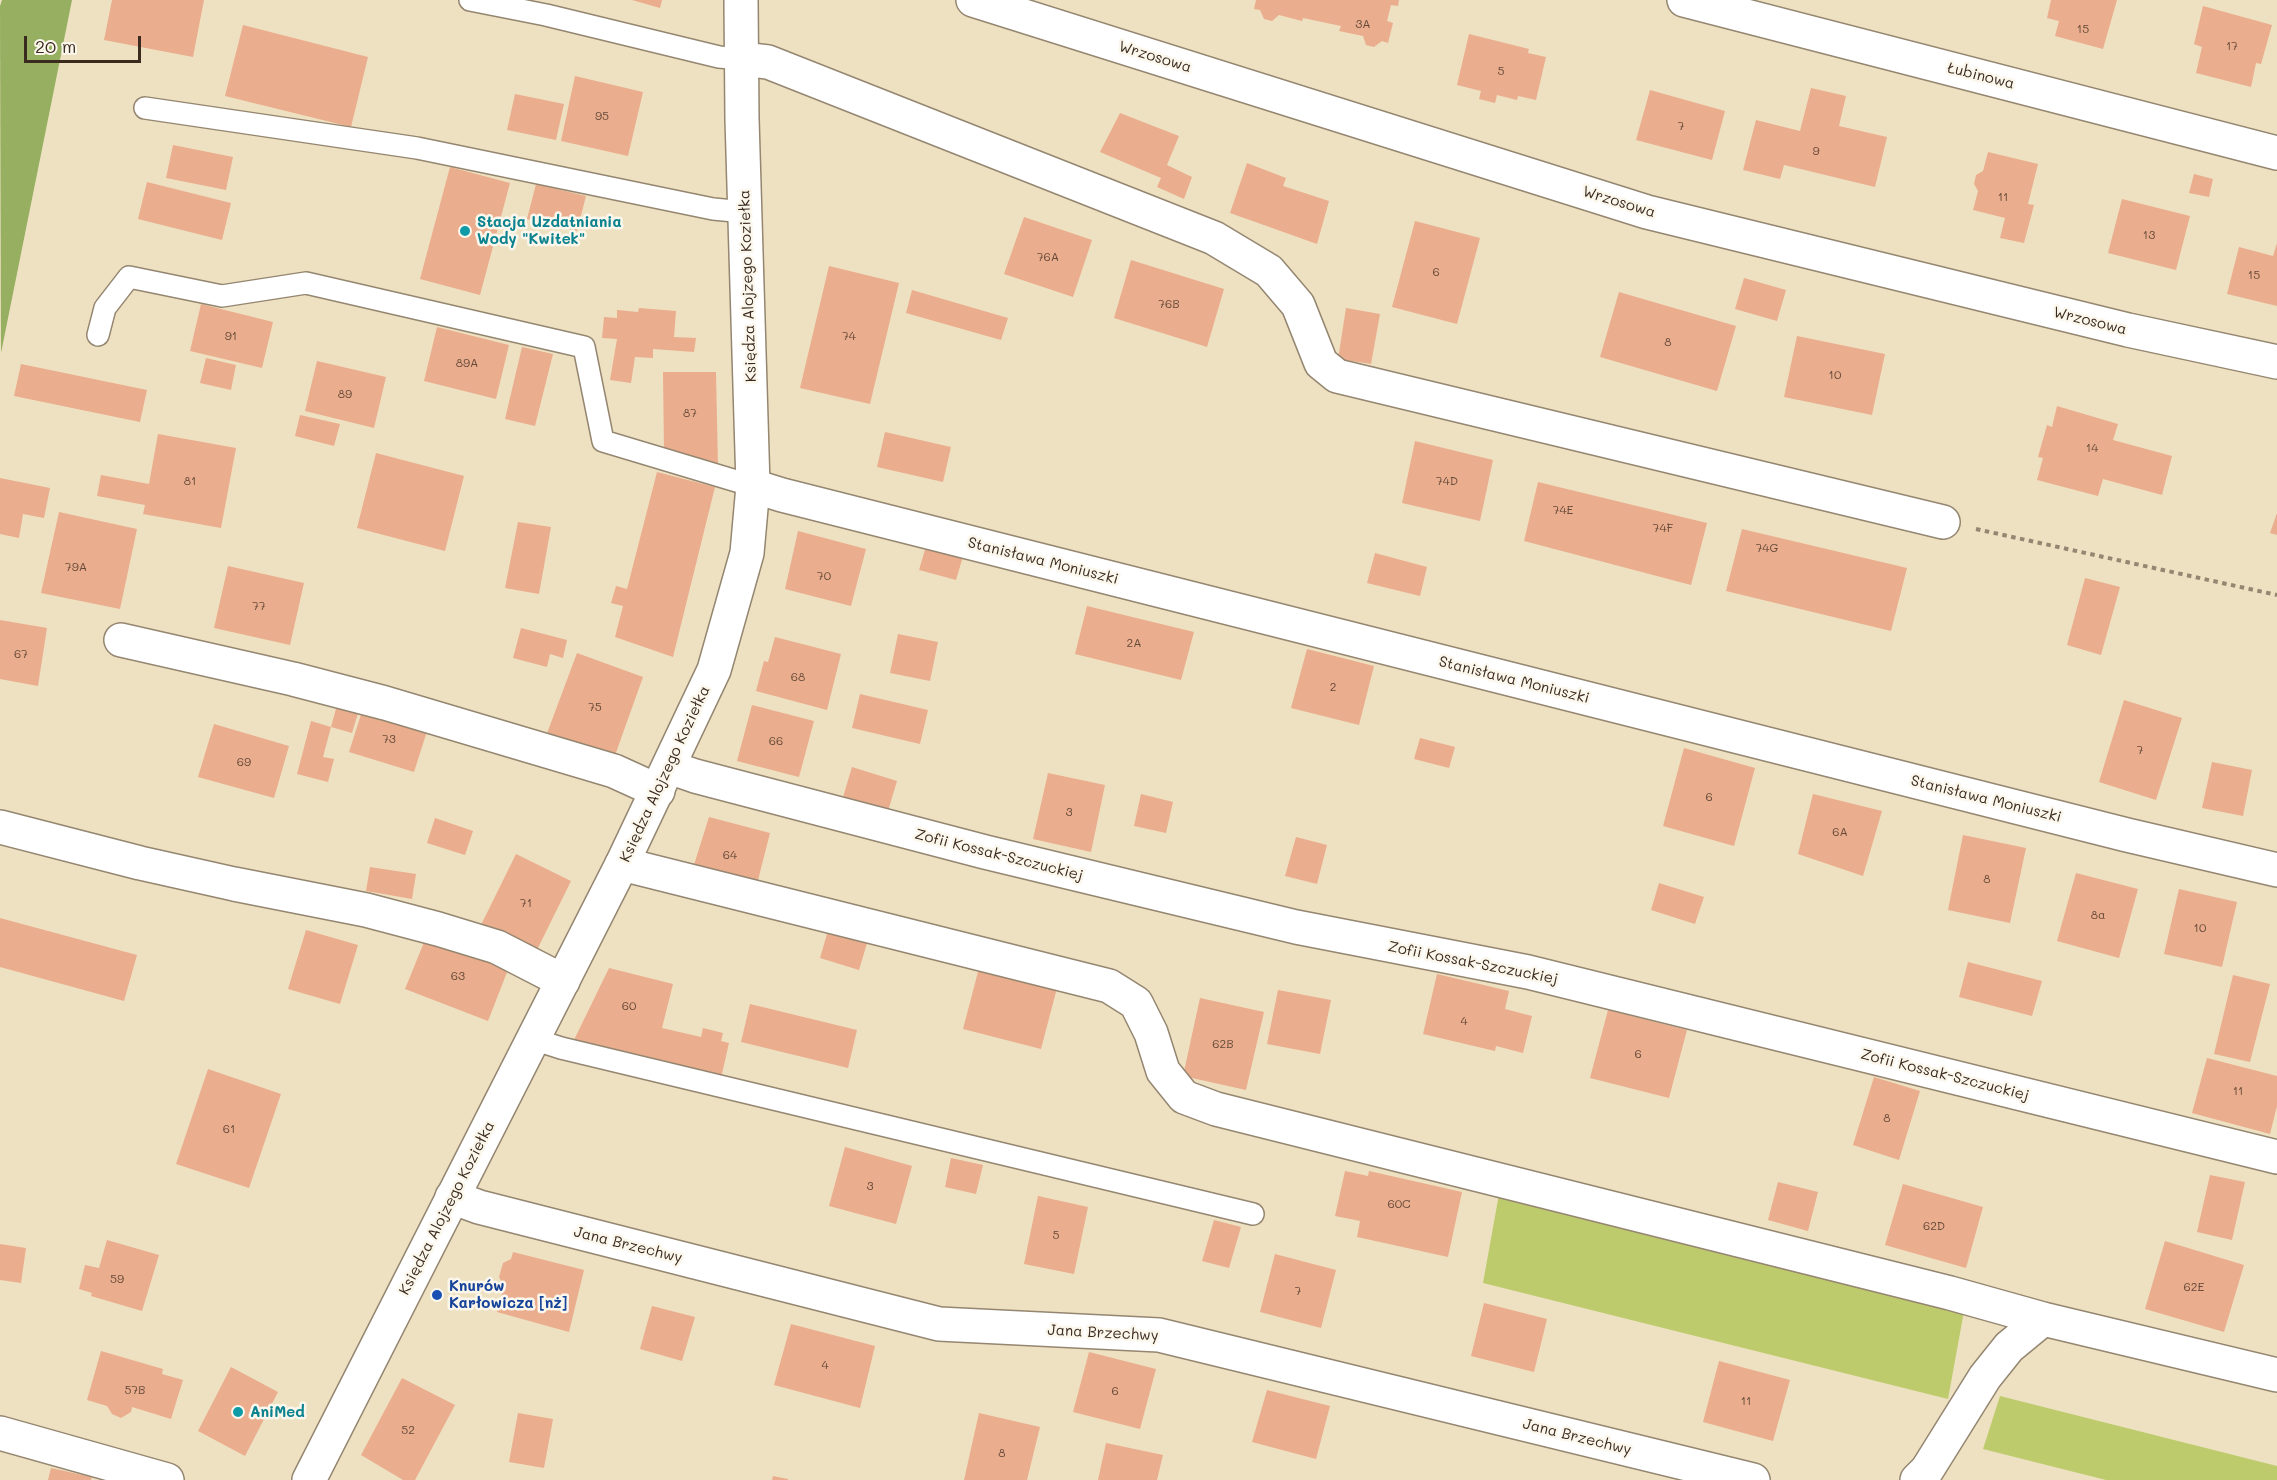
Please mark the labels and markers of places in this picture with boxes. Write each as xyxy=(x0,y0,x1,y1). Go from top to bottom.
place label: Stacja Uzdatniania Wody "Kwitek" xyxy=(477,213,622,248)
marker: Stacja Uzdatniania Wody "Kwitek" xyxy=(458,224,472,238)
place label: Knurów Karłowicza [nż] xyxy=(449,1277,567,1312)
marker: Knurów Karłowicza [nż] xyxy=(430,1288,444,1302)
place label: AniMed xyxy=(250,1403,305,1421)
marker: AniMed xyxy=(231,1405,245,1419)

